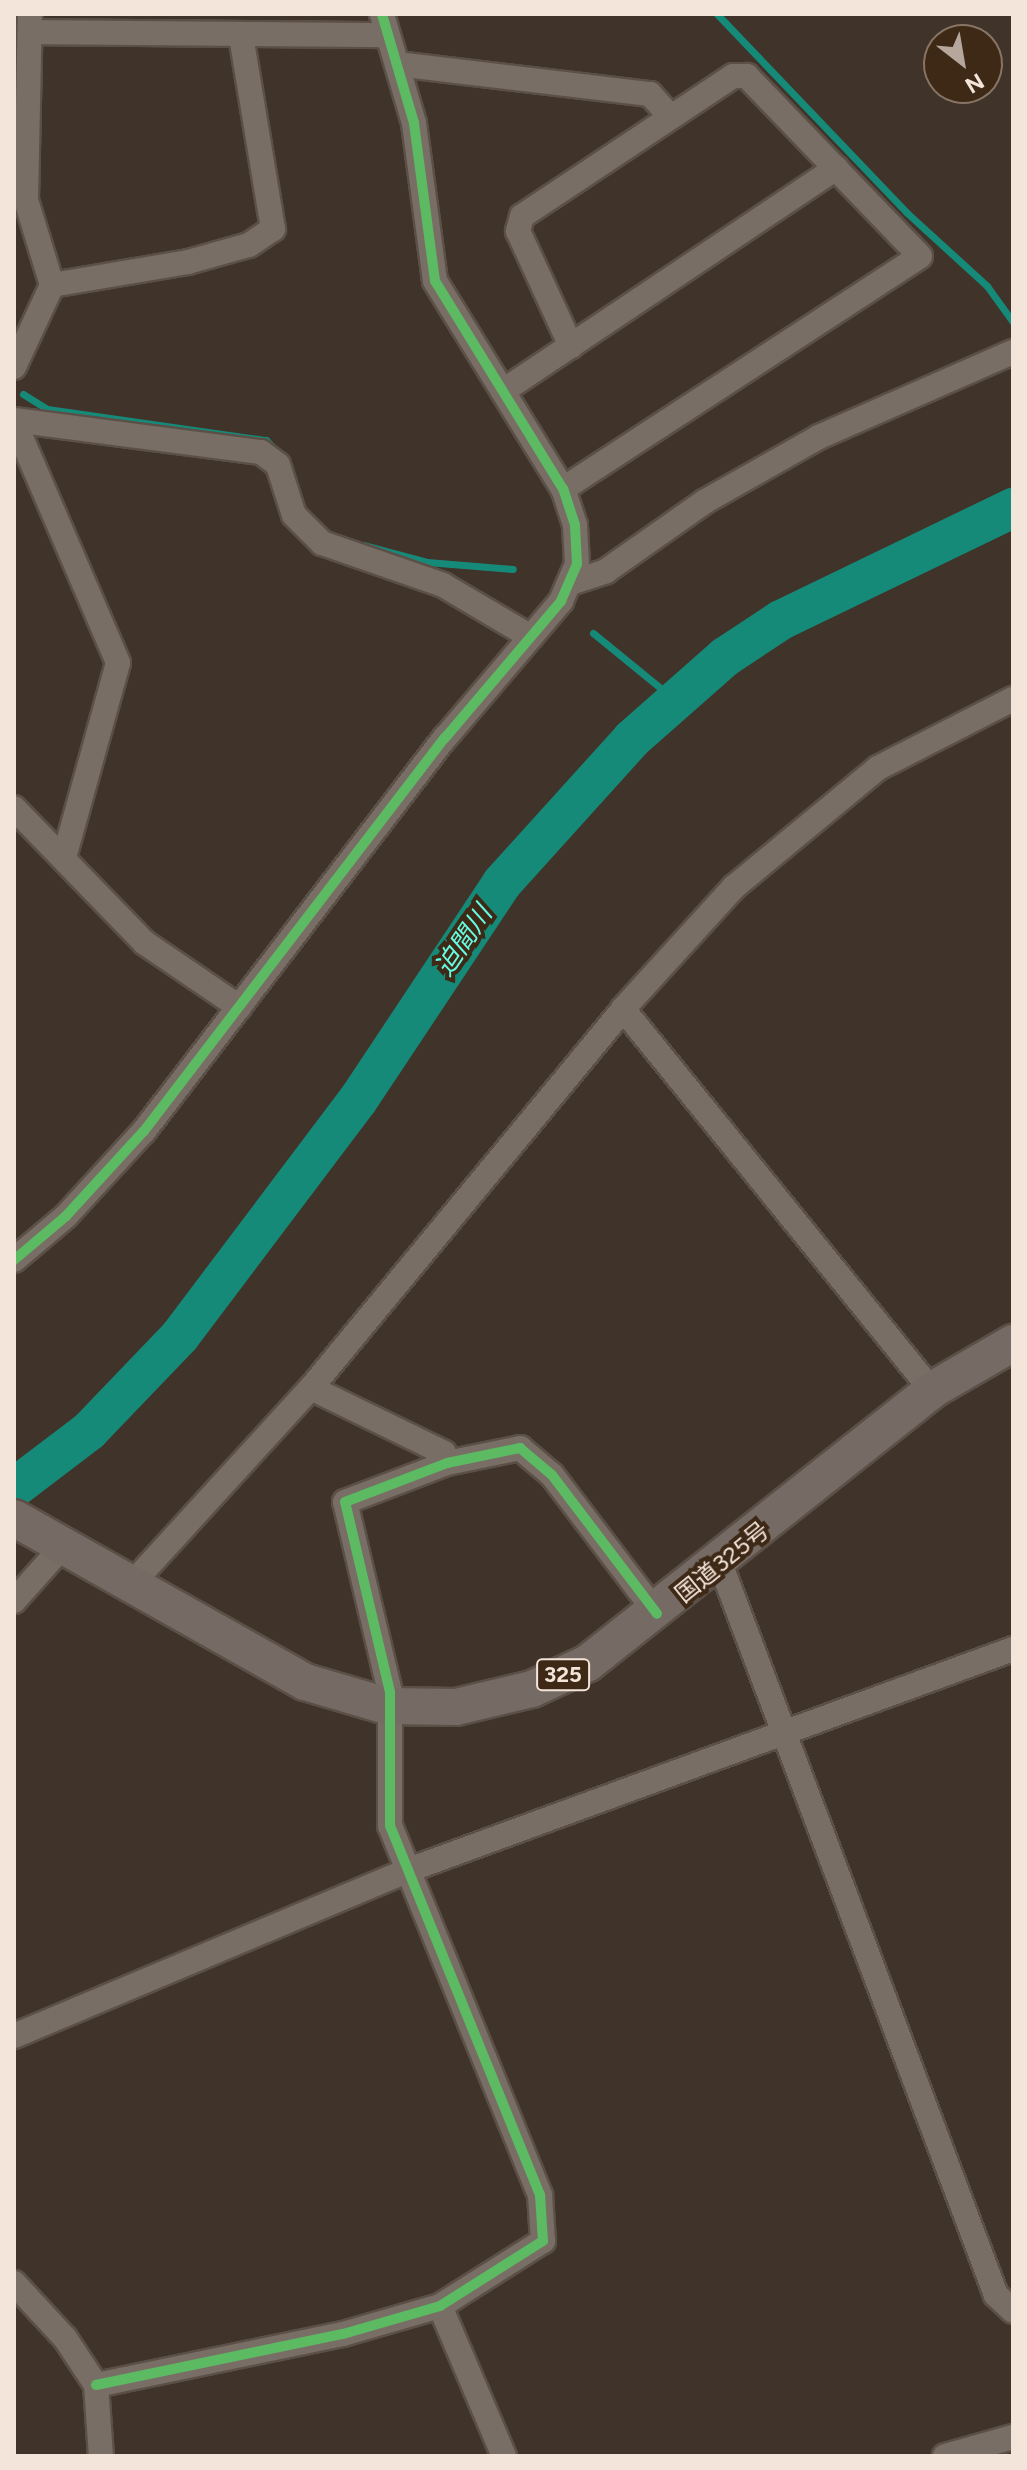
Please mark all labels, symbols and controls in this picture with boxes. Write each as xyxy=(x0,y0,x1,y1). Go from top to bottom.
north arrow xyxy=(923,24,1003,104)
text: N xyxy=(960,67,989,99)
water label: 迫間川 xyxy=(429,900,499,982)
street label: 国道325号 xyxy=(669,1515,775,1609)
road number: 325 xyxy=(535,1657,591,1693)

